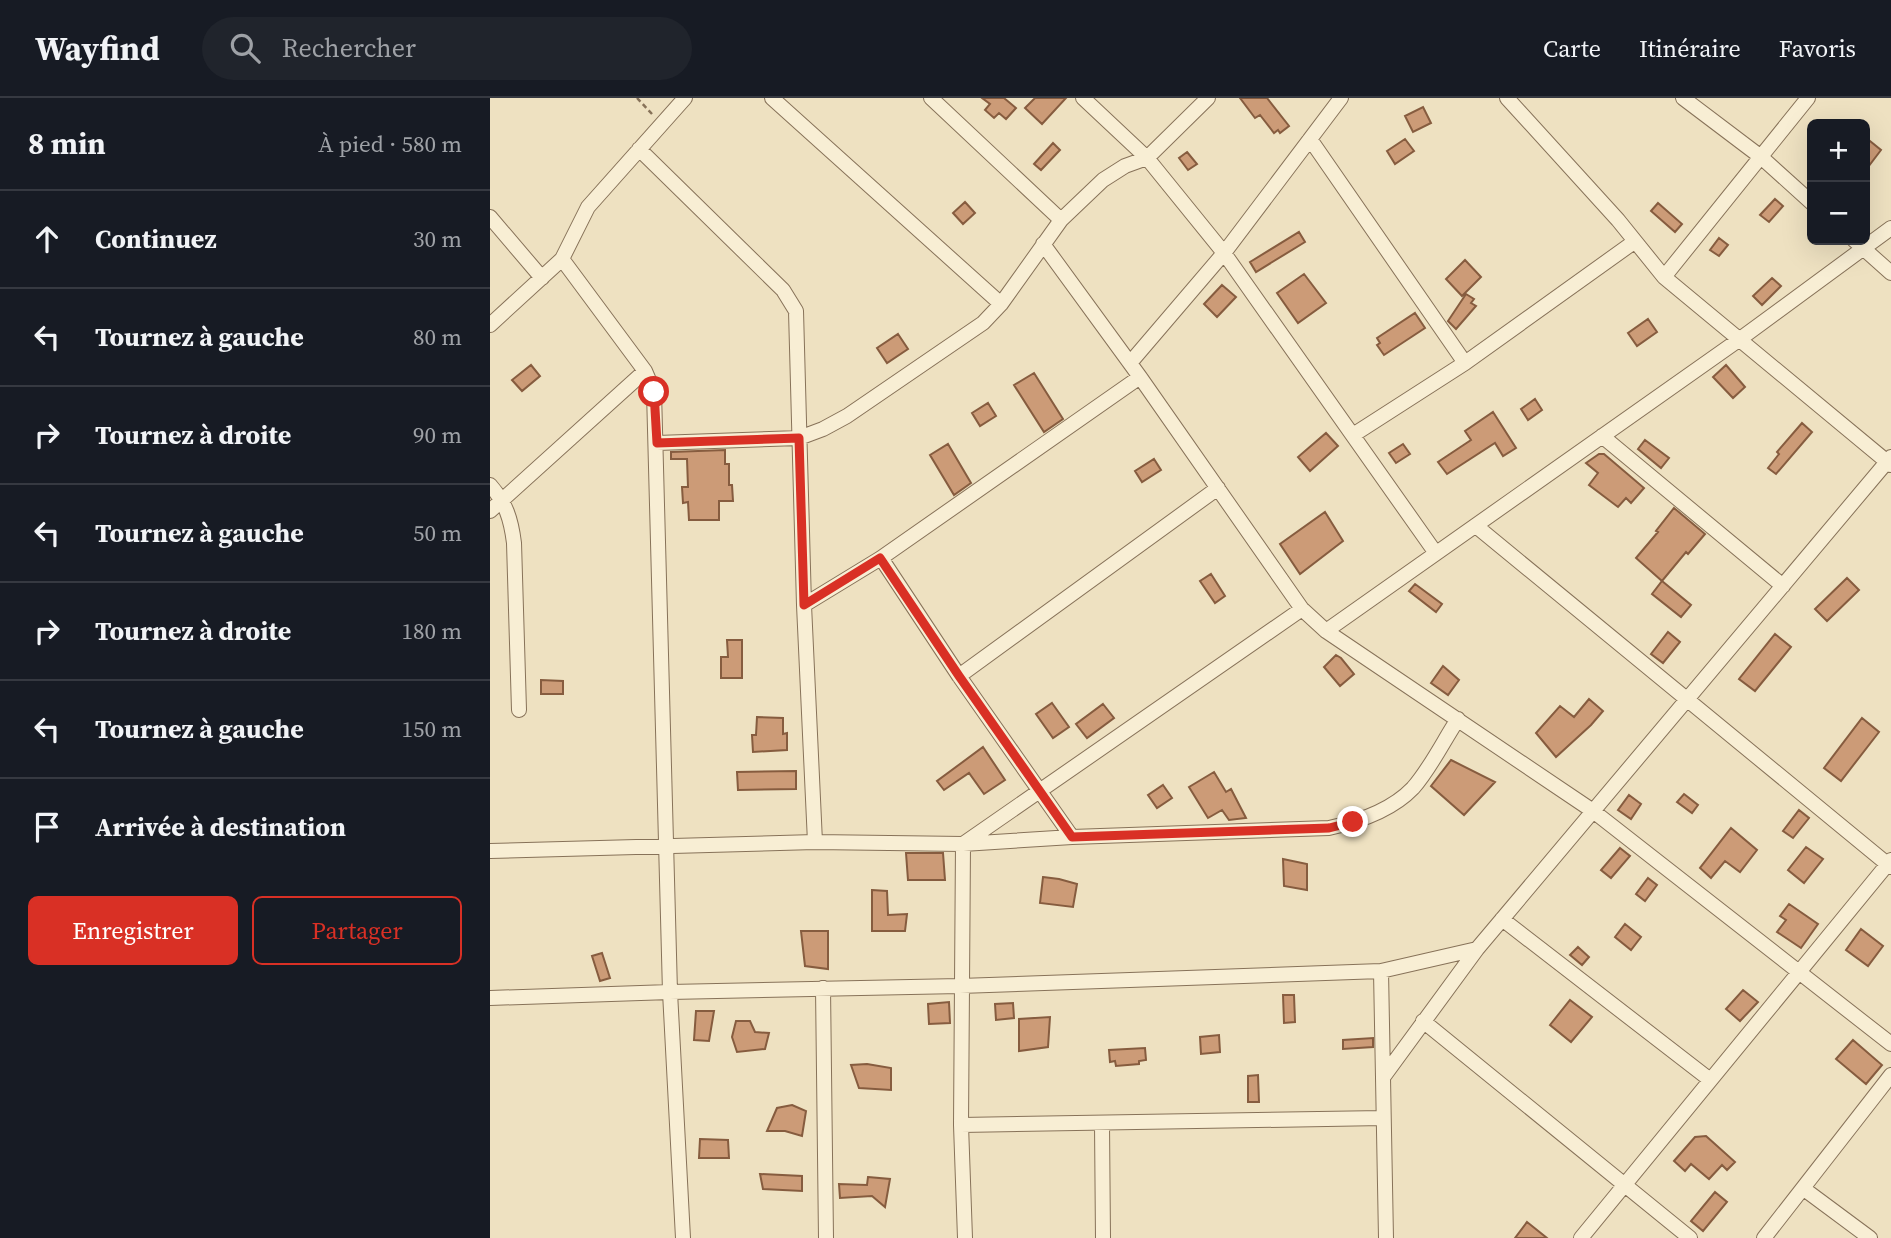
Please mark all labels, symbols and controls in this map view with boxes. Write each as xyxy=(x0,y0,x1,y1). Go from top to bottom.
search box xyxy=(202,17,692,80)
text: Wayfind xyxy=(35,26,160,71)
icon: search xyxy=(226,29,264,67)
text: Rechercher xyxy=(282,30,416,66)
text: Carte xyxy=(1543,32,1601,65)
text: Itinéraire xyxy=(1639,32,1741,65)
text: Favoris xyxy=(1779,32,1856,65)
map controls xyxy=(1807,119,1870,245)
button: + xyxy=(1807,119,1870,182)
text: 8 min xyxy=(28,123,106,164)
text: À pied · 580 m xyxy=(318,128,462,160)
button: − xyxy=(1807,182,1870,245)
icon: ahead xyxy=(28,220,66,258)
text: Continuez xyxy=(95,221,216,257)
text: 30 m xyxy=(413,223,462,255)
icon: left xyxy=(28,318,66,356)
text: Tournez à gauche xyxy=(95,319,304,355)
text: 80 m xyxy=(413,321,462,353)
route start xyxy=(638,376,669,407)
icon: right xyxy=(28,416,66,454)
text: Tournez à droite xyxy=(95,417,291,453)
text: 90 m xyxy=(413,419,462,451)
icon: left xyxy=(28,514,66,552)
text: Tournez à gauche xyxy=(95,515,304,551)
text: 50 m xyxy=(413,517,462,549)
icon: right xyxy=(28,612,66,650)
text: Tournez à droite xyxy=(95,613,291,649)
text: 180 m xyxy=(401,615,462,647)
icon: left xyxy=(28,710,66,748)
text: Tournez à gauche xyxy=(95,711,304,747)
text: 150 m xyxy=(401,713,462,745)
route end xyxy=(1337,806,1368,837)
icon: arrive xyxy=(28,808,66,846)
text: Arrivée à destination xyxy=(95,809,346,845)
button: Enregistrer xyxy=(28,896,238,965)
button: Partager xyxy=(252,896,462,965)

